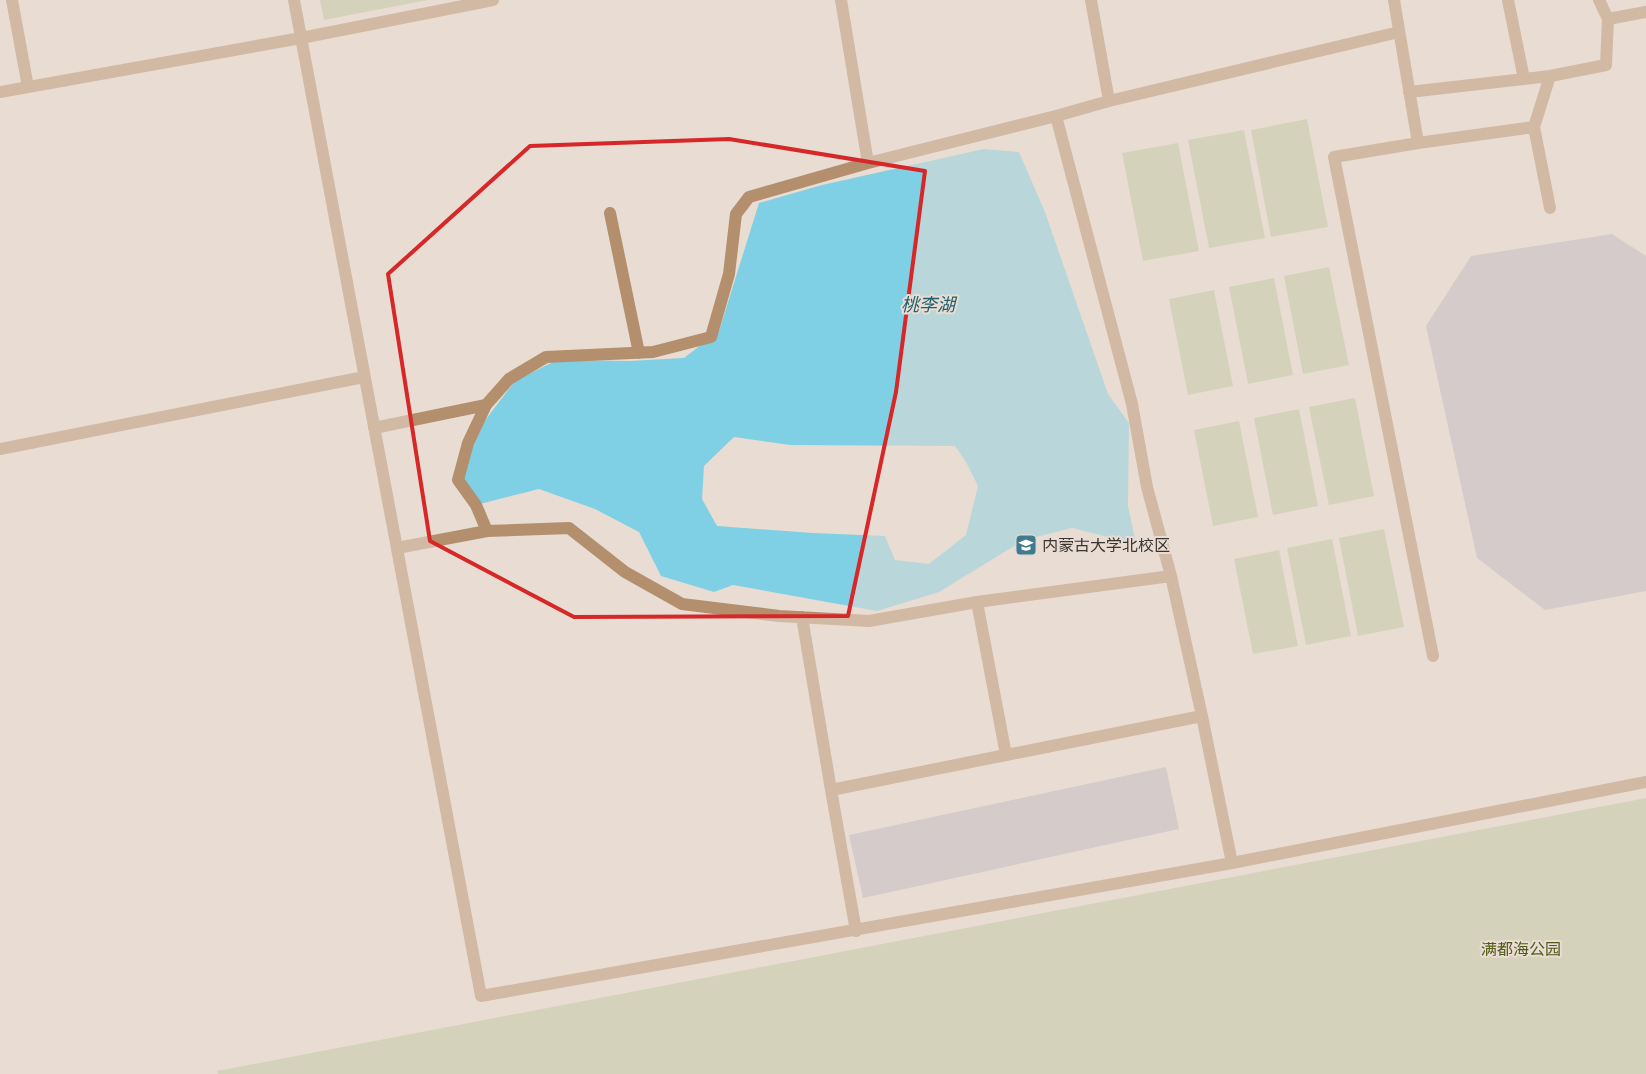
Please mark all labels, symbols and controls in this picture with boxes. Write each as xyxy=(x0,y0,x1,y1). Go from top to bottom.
water label: 桃李湖 xyxy=(901,294,958,315)
school or university icon: 内蒙古大学北校区 xyxy=(1014,533,1038,557)
place label: 内蒙古大学北校区 xyxy=(1042,536,1170,555)
park label: 满都海公园 xyxy=(1481,940,1561,959)

